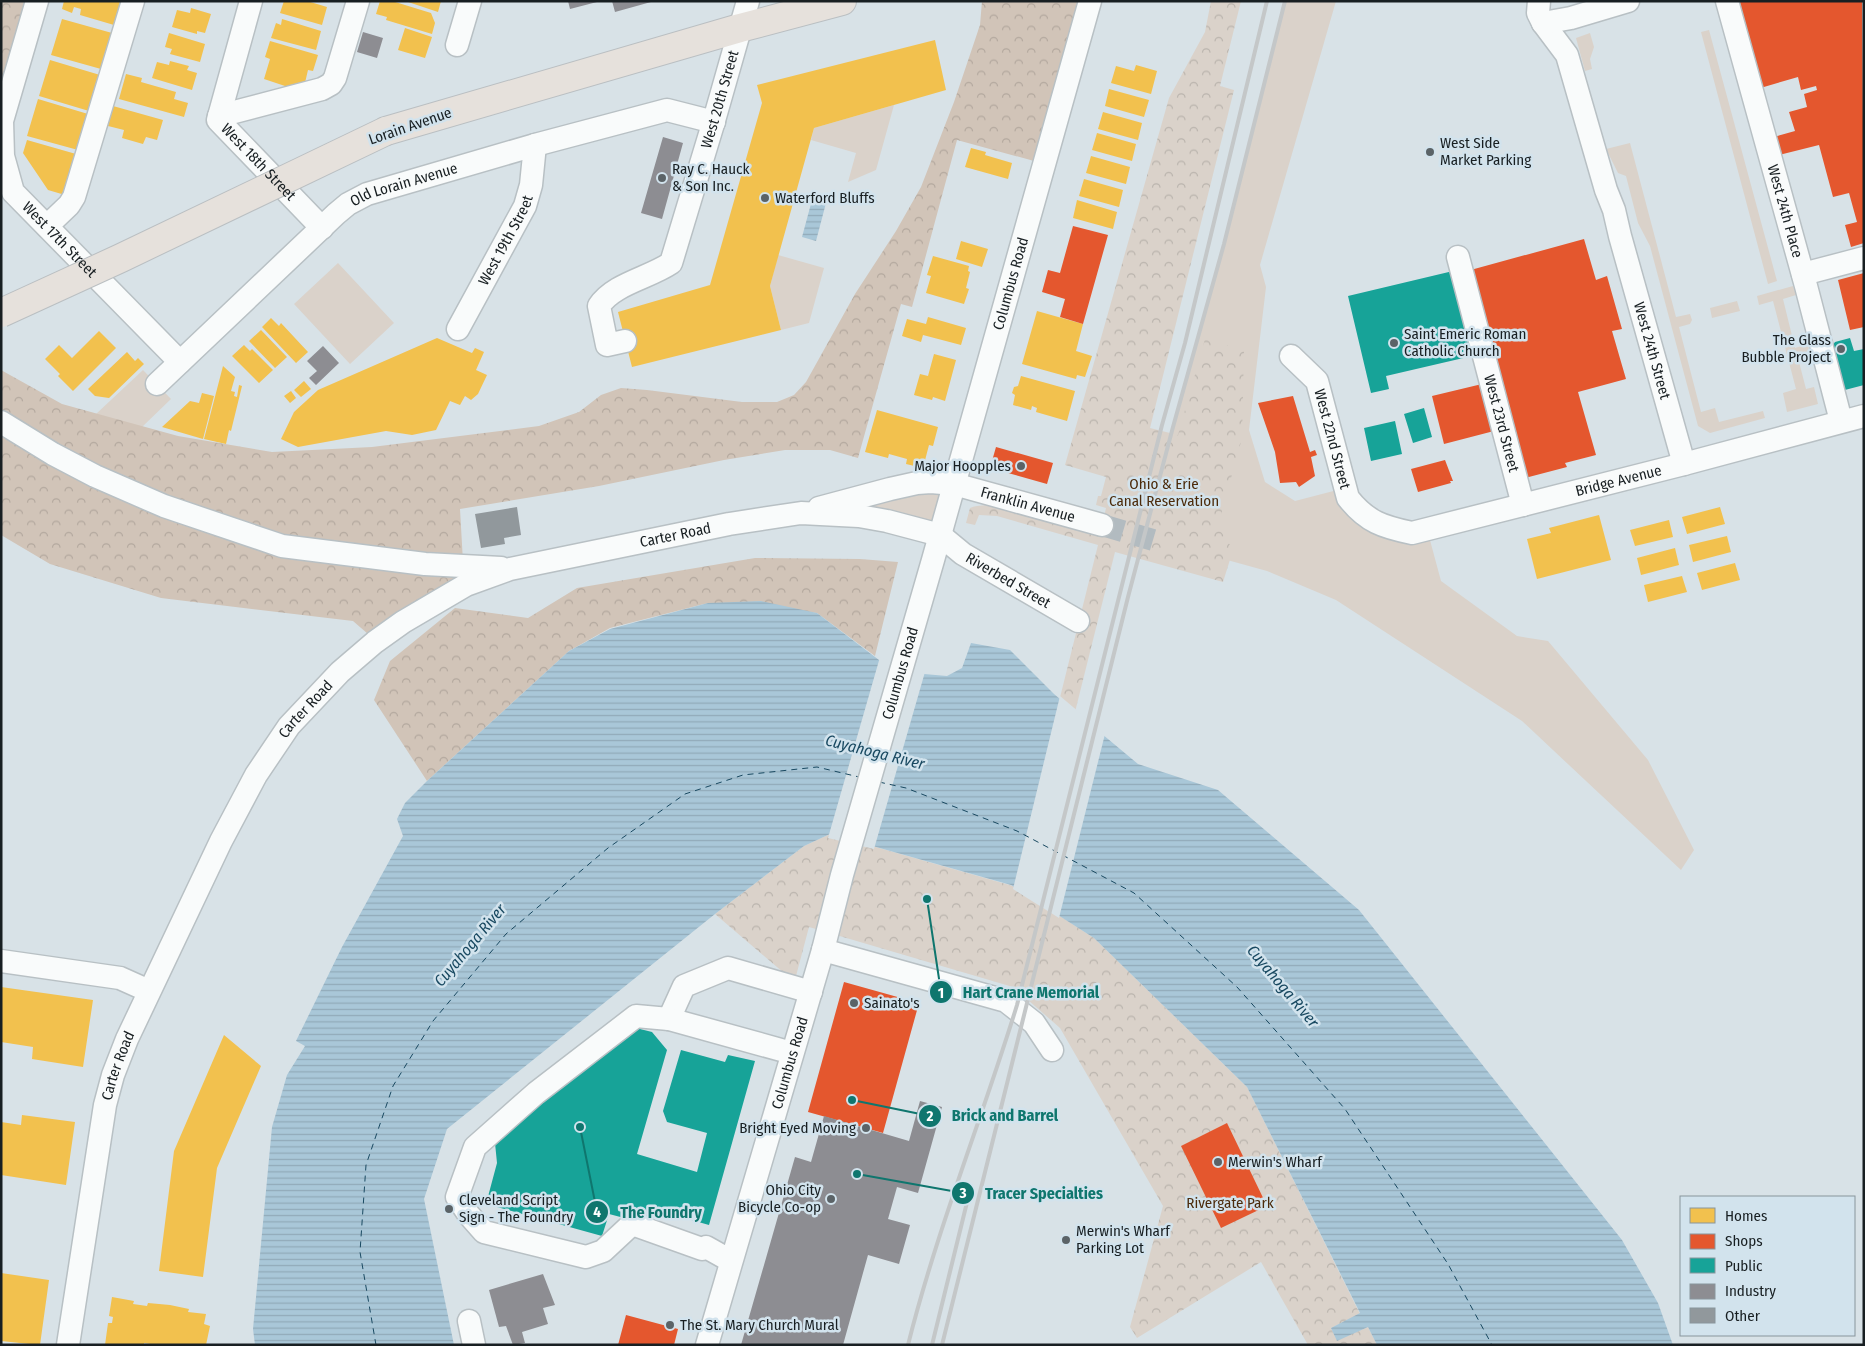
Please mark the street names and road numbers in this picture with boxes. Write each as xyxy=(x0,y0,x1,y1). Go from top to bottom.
street label: West 20th Street xyxy=(697,48,743,150)
street label: Lorain Avenue xyxy=(366,103,454,149)
street label: West 18th Street xyxy=(217,120,300,204)
street label: Old Lorain Avenue xyxy=(347,159,460,210)
street label: West 24th Place xyxy=(1764,163,1807,260)
street label: West 19th Street xyxy=(475,193,537,288)
street label: West 17th Street xyxy=(19,198,101,281)
street label: Columbus Road xyxy=(989,235,1032,332)
street label: West 24th Street xyxy=(1630,300,1674,401)
street label: West 23rd Street xyxy=(1480,373,1523,474)
street label: West 22nd Street xyxy=(1310,387,1354,491)
street label: Bridge Avenue xyxy=(1573,461,1663,500)
street label: Franklin Avenue xyxy=(979,483,1077,526)
street label: Carter Road xyxy=(638,519,713,551)
street label: Riverbed Street xyxy=(963,549,1054,612)
street label: Columbus Road xyxy=(878,625,922,722)
street label: Carter Road xyxy=(275,677,336,741)
street label: Columbus Road xyxy=(768,1015,812,1111)
street label: Carter Road xyxy=(98,1028,138,1102)

